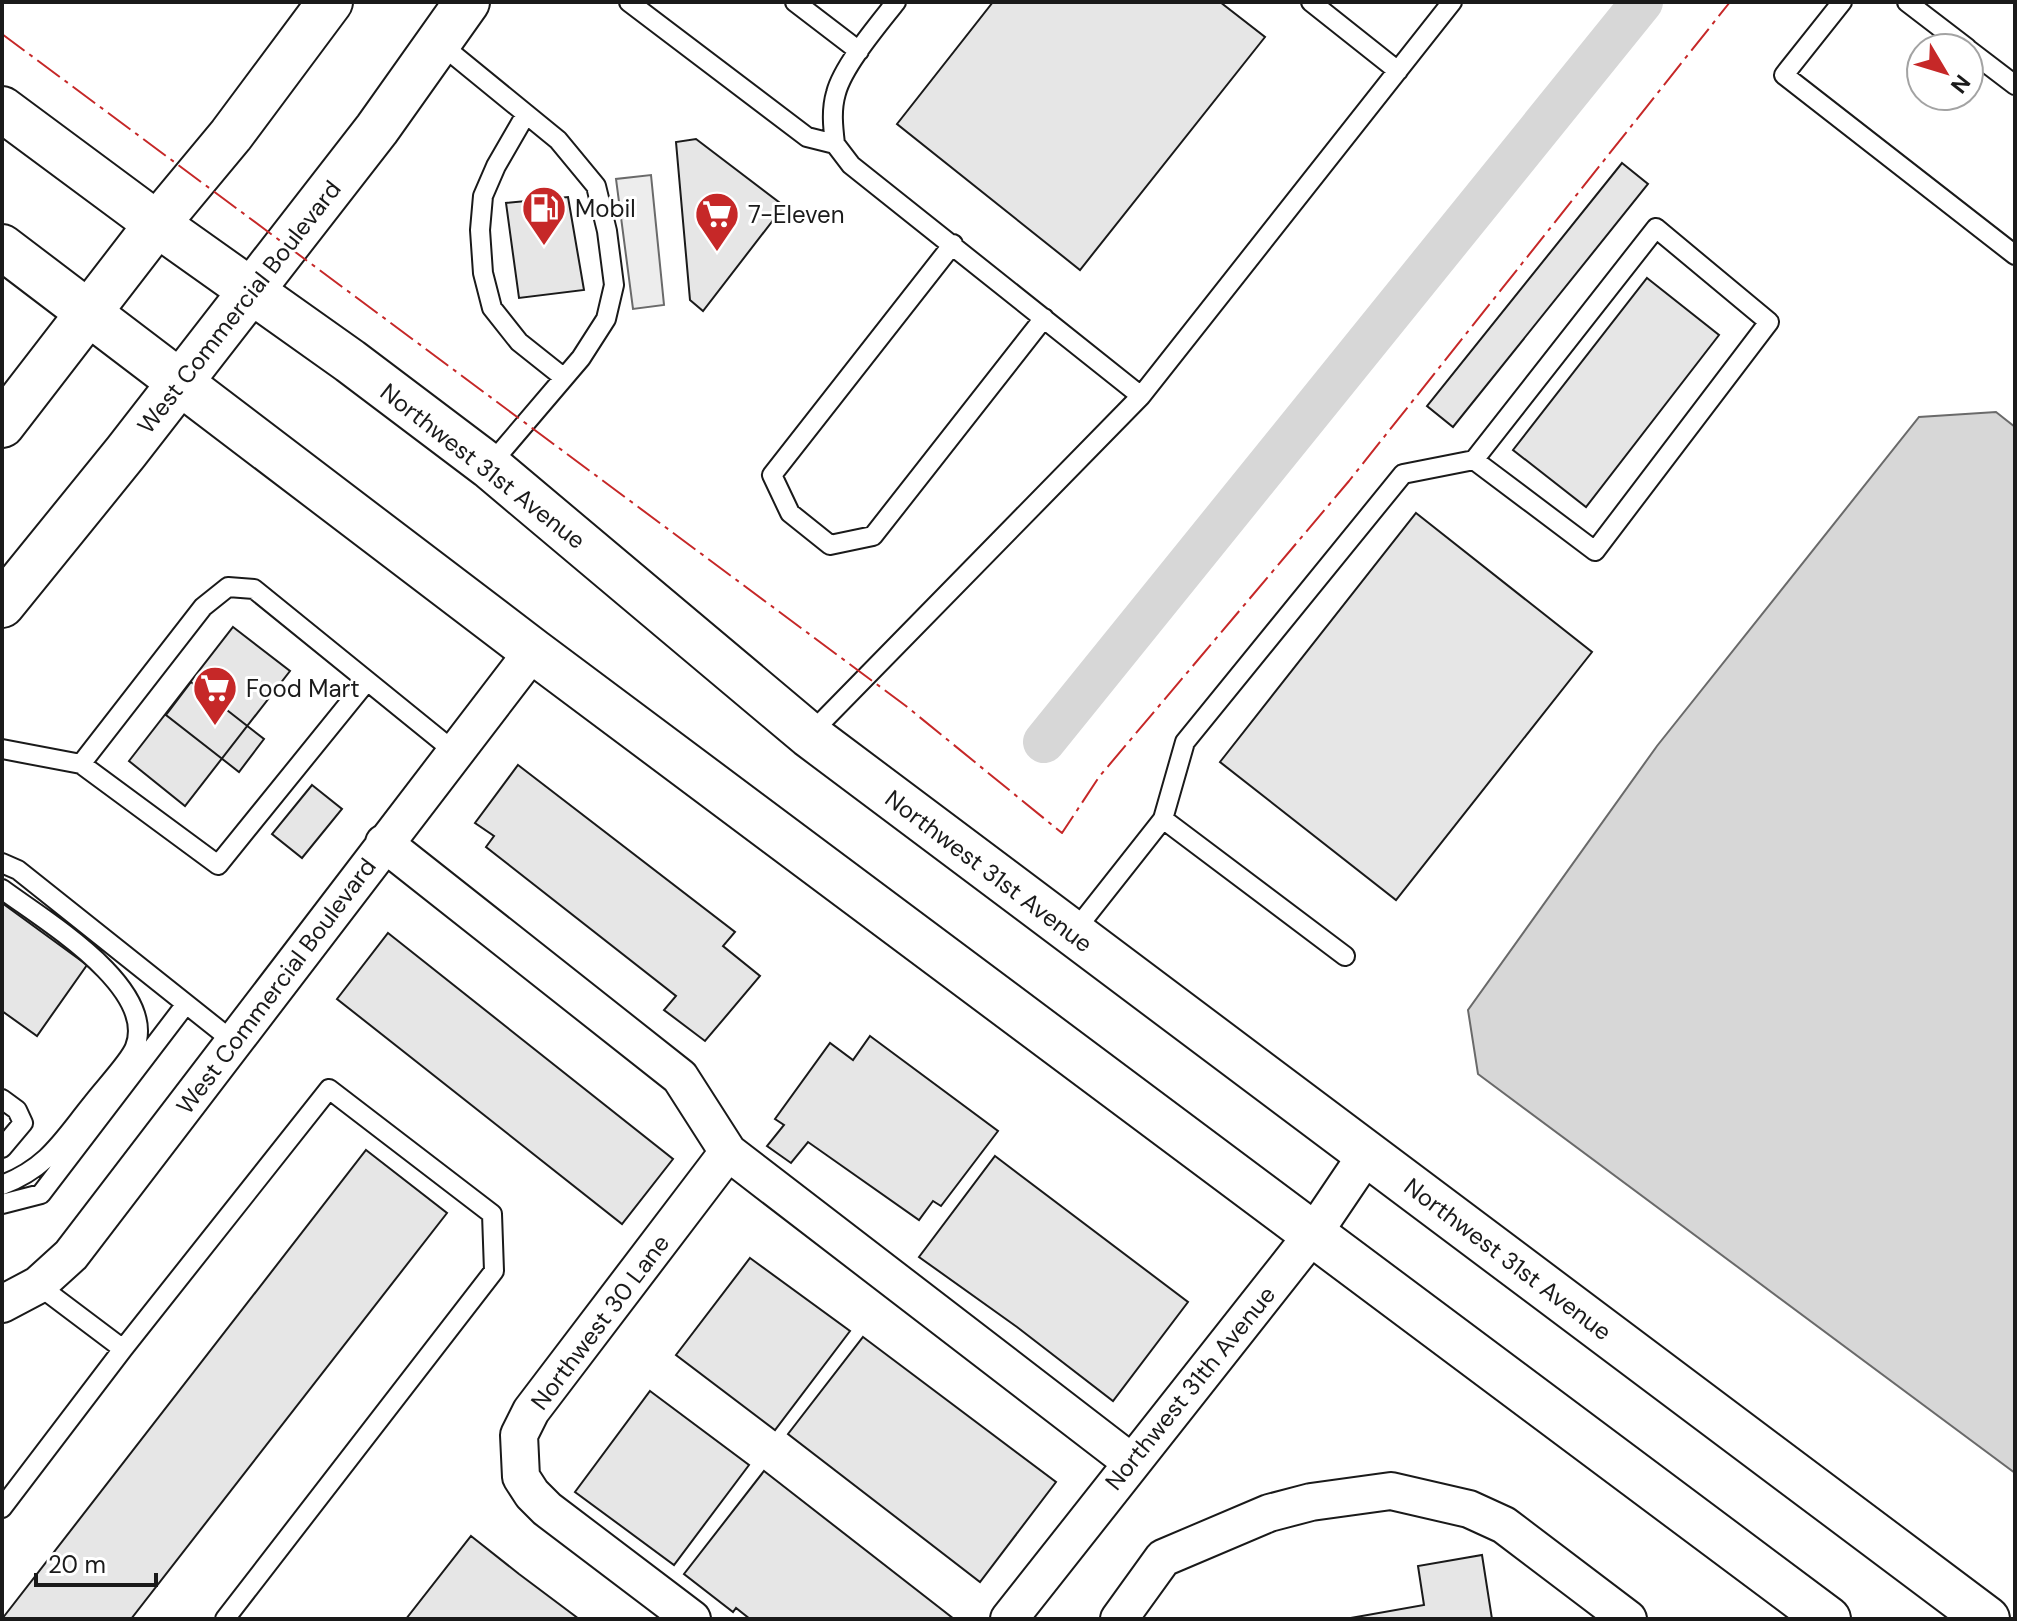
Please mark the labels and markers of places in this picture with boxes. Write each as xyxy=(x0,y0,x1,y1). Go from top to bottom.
fuel station icon: Mobil xyxy=(520,184,568,247)
supermarket icon: 7-Eleven xyxy=(693,190,741,253)
place label: Mobil xyxy=(575,193,636,224)
place label: 7-Eleven xyxy=(748,199,845,230)
supermarket icon: Food Mart xyxy=(191,664,239,727)
place label: Food Mart xyxy=(246,673,360,704)

